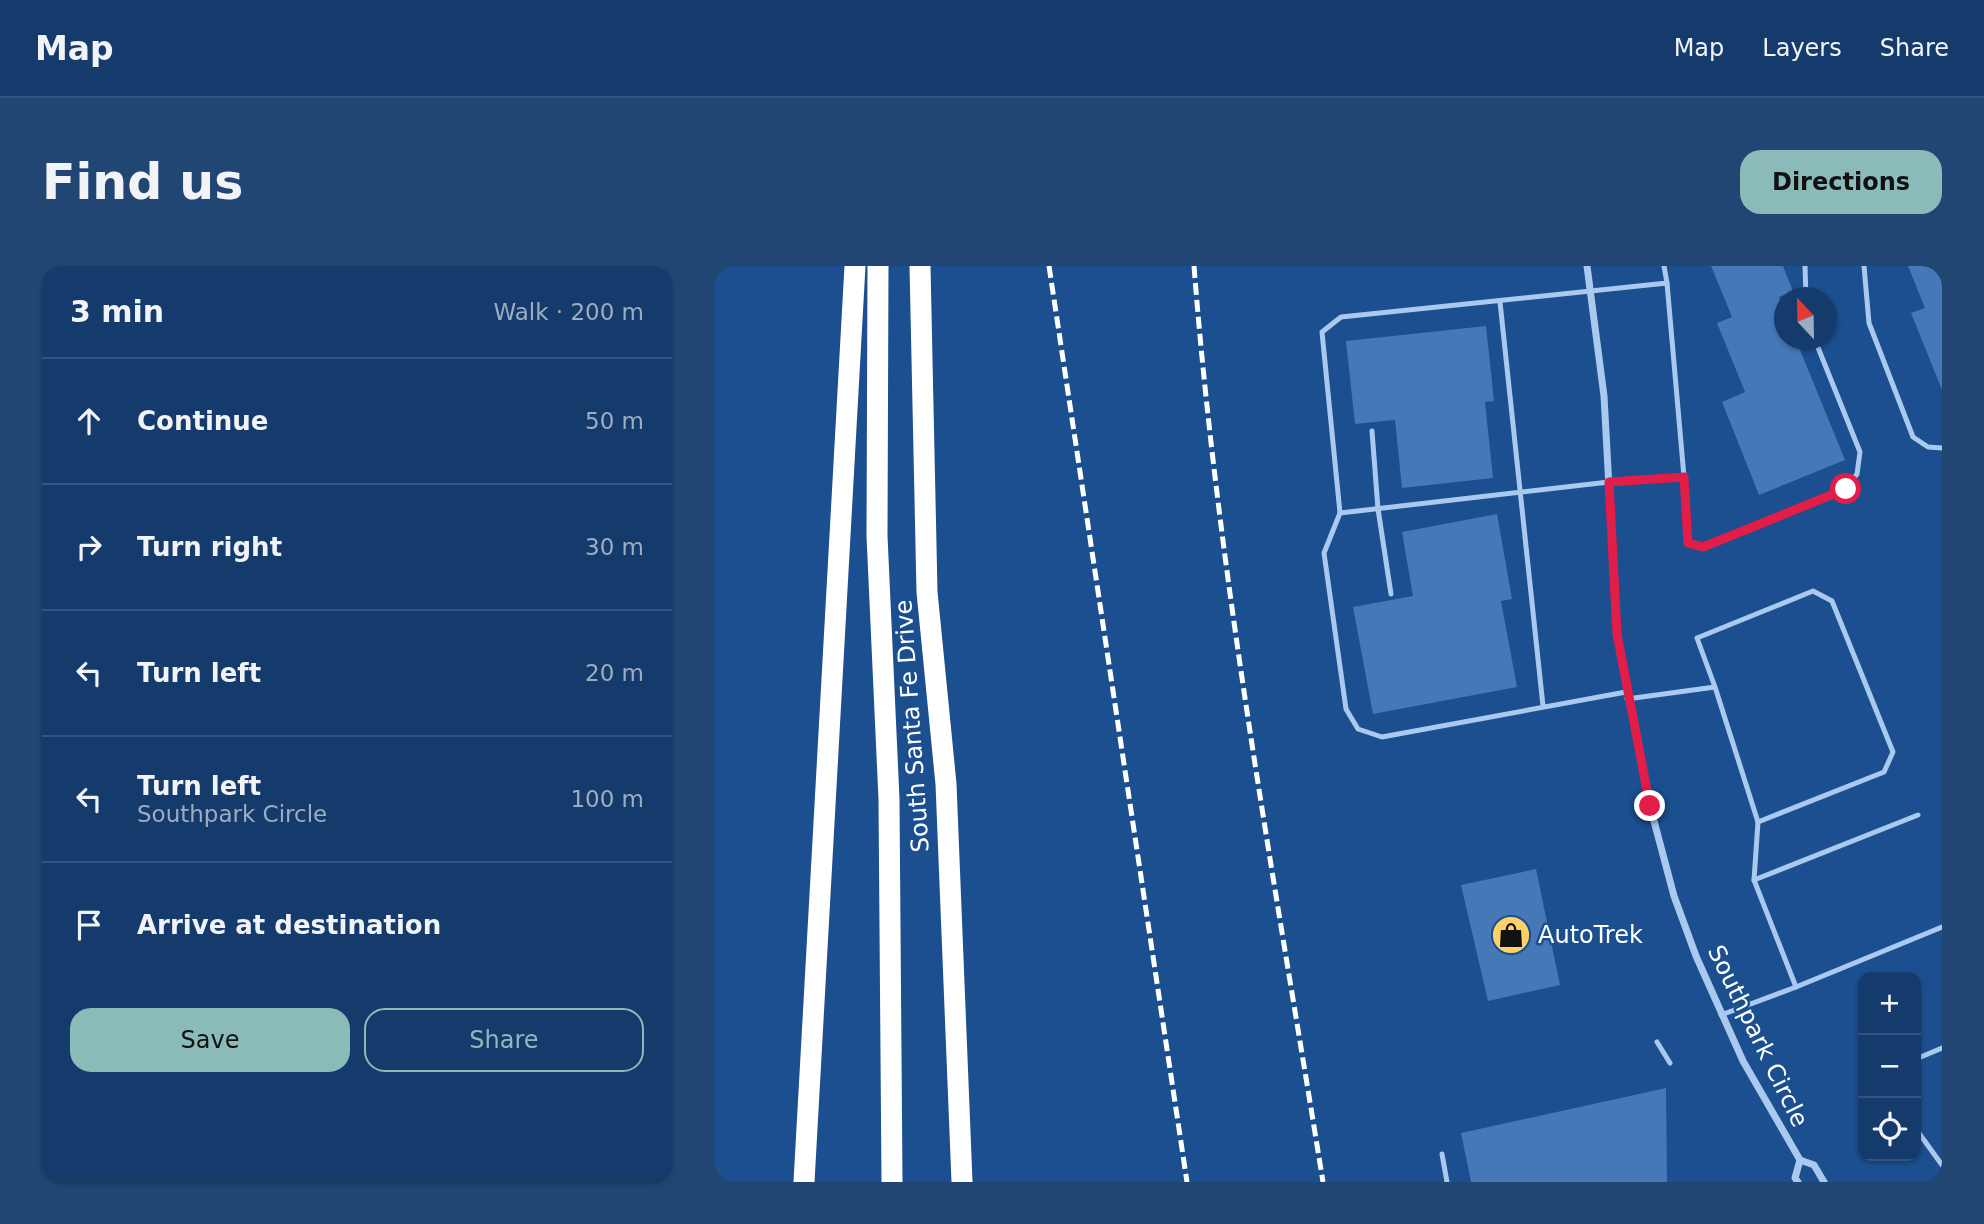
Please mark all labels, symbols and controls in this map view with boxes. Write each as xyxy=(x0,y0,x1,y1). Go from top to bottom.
text: Map xyxy=(35,29,114,68)
text: Map xyxy=(1674,34,1724,62)
text: Layers xyxy=(1762,34,1842,62)
text: Share xyxy=(1880,34,1949,62)
button: Directions xyxy=(1740,150,1942,214)
text: Find us xyxy=(42,154,243,211)
north arrow xyxy=(1774,287,1837,350)
text: 3 min xyxy=(70,294,164,329)
text: Walk · 200 m xyxy=(493,299,644,325)
icon: ahead xyxy=(70,402,108,440)
text: Continue xyxy=(137,406,268,436)
text: 50 m xyxy=(585,408,644,434)
route start xyxy=(1830,473,1861,504)
icon: right xyxy=(70,528,108,566)
text: Turn right xyxy=(137,532,282,562)
text: 30 m xyxy=(585,534,644,560)
street label: South Santa Fe Drive xyxy=(889,599,935,853)
icon: left xyxy=(70,654,108,692)
text: Turn left xyxy=(137,658,261,688)
text: 20 m xyxy=(585,660,644,686)
text: Turn left xyxy=(137,771,261,801)
icon: left xyxy=(70,780,108,818)
text: 100 m xyxy=(570,786,644,812)
route end xyxy=(1634,790,1665,821)
text: Southpark Circle xyxy=(137,801,327,827)
icon: arrive xyxy=(70,906,108,944)
text: Arrive at destination xyxy=(137,910,441,940)
shop icon: AutoTrek xyxy=(1490,914,1532,956)
place label: AutoTrek xyxy=(1538,921,1643,949)
street label: Southpark Circle xyxy=(1702,941,1814,1131)
map controls xyxy=(1858,972,1921,1161)
button: + xyxy=(1858,972,1921,1035)
button: Save xyxy=(70,1008,350,1072)
button: Share xyxy=(364,1008,644,1072)
button: − xyxy=(1858,1035,1921,1098)
button: locate xyxy=(1858,1098,1921,1161)

